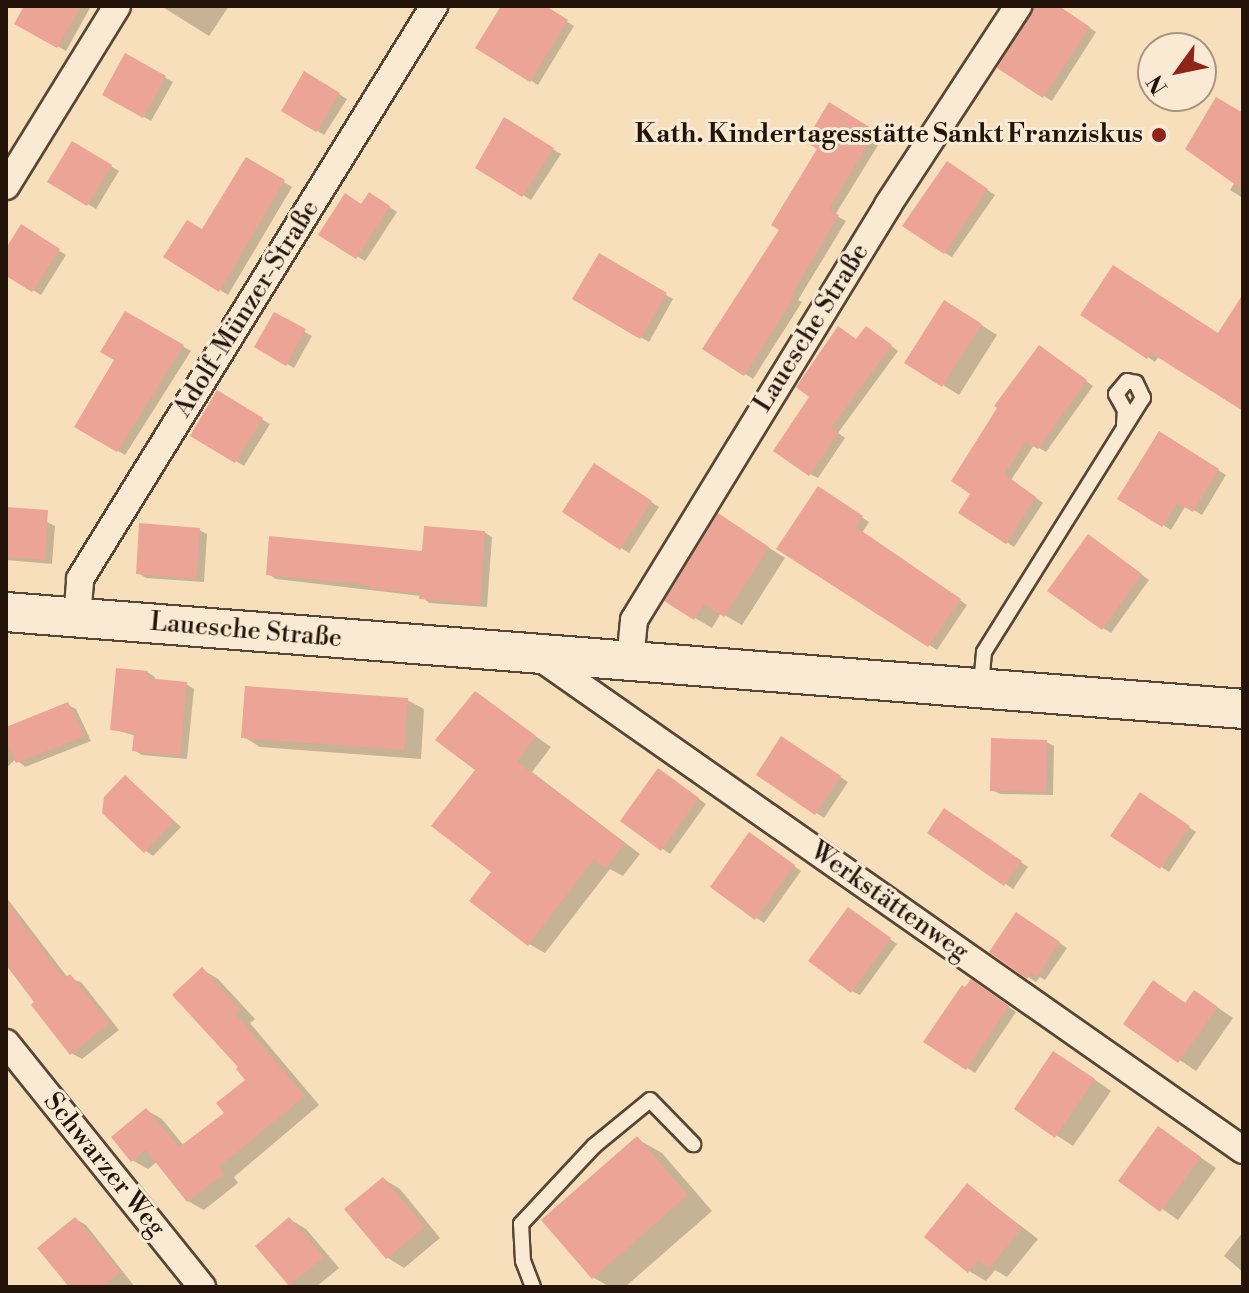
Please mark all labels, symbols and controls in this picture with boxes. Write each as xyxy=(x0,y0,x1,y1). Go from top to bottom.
north arrow xyxy=(1137,32,1217,112)
text: N xyxy=(1142,70,1174,99)
place label: Kath. Kindertagesstätte Sankt Franziskus xyxy=(635,119,1143,151)
marker: Kath. Kindertagesstätte Sankt Franziskus xyxy=(1150,126,1168,144)
street label: Adolf-Münzer-Straße xyxy=(168,195,326,423)
street label: Lauesche Straße xyxy=(748,238,876,418)
street label: Lauesche Straße xyxy=(149,607,343,655)
street label: Werkstättenweg xyxy=(804,836,974,968)
street label: Schwarzer Weg xyxy=(36,1087,172,1243)

